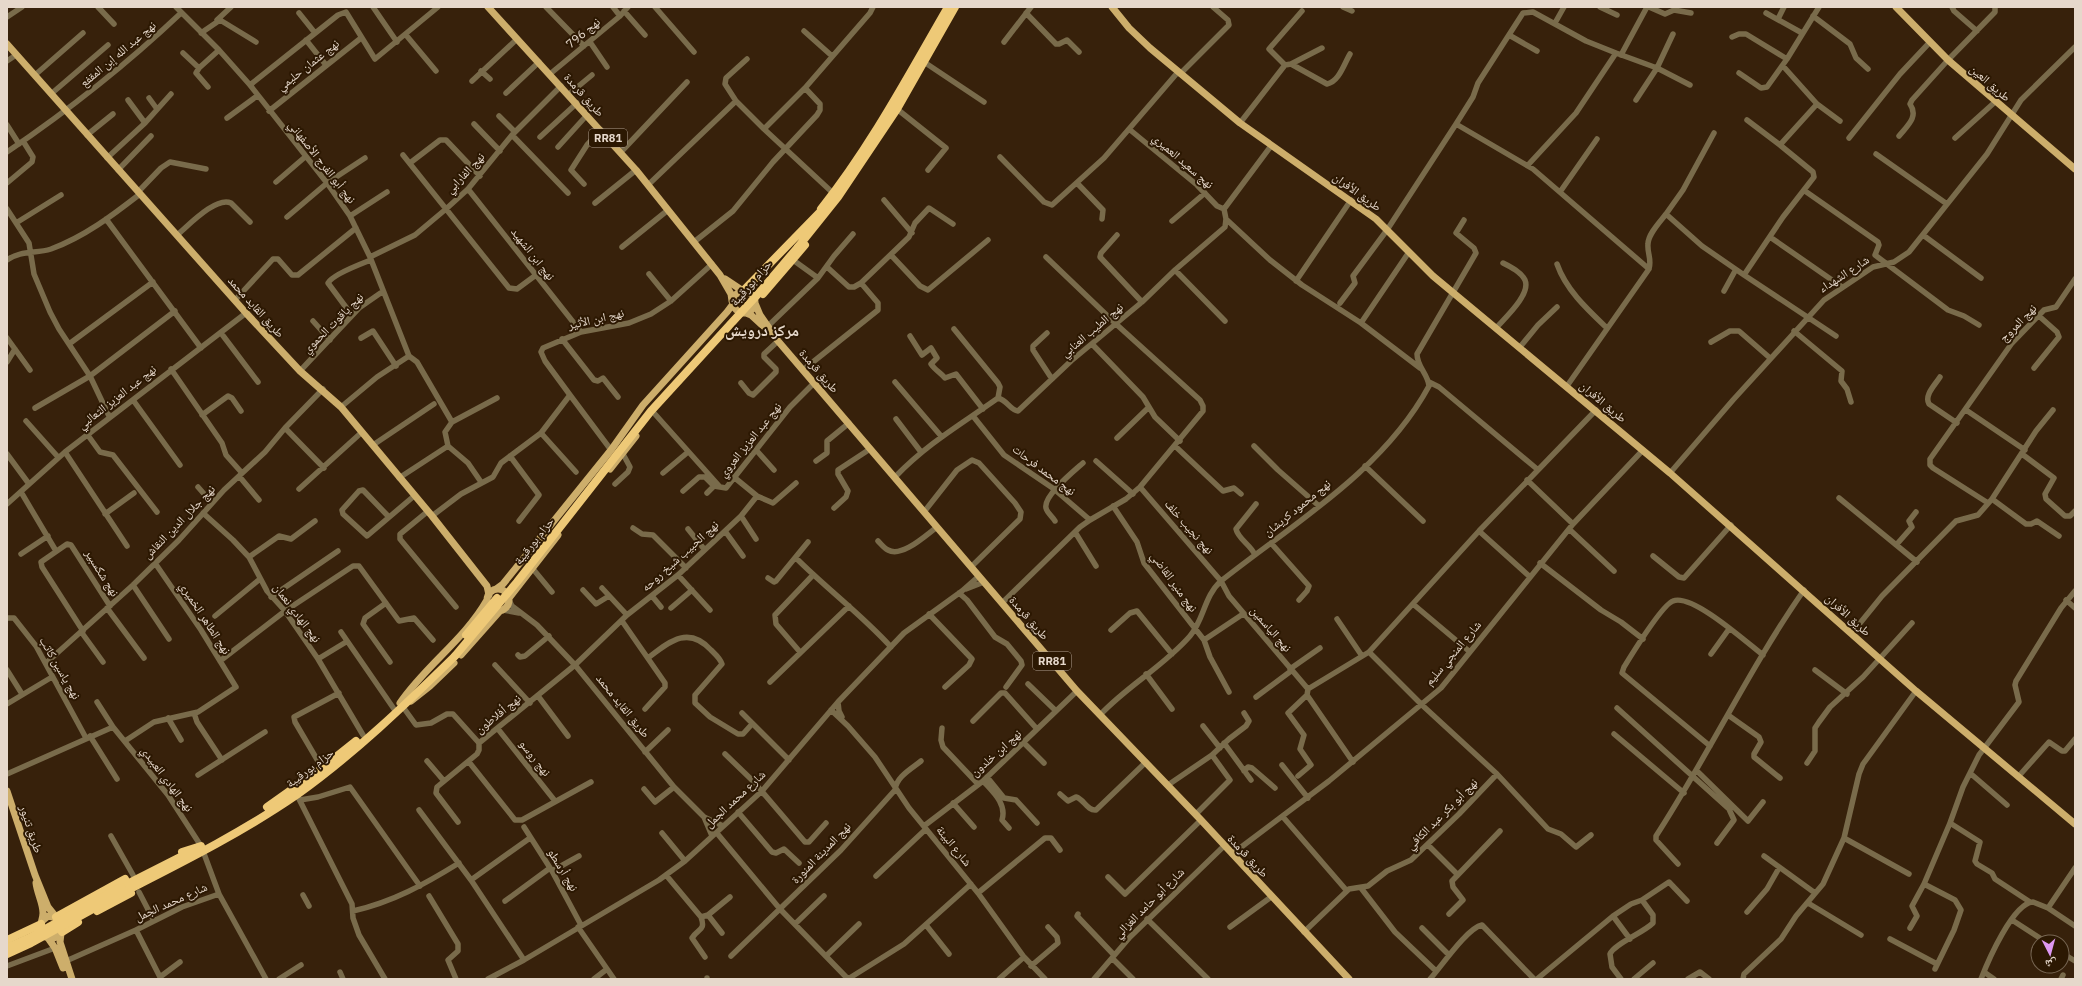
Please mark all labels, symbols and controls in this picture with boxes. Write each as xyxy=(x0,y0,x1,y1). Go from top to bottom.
street label: نهج 796 xyxy=(562,14,603,51)
street label: نهج عبد الله إبن المقفع xyxy=(77,17,159,90)
street label: نهج عثمان حليمي xyxy=(274,36,344,96)
street label: طريق العين xyxy=(1967,61,2014,105)
street label: طريق قرمدة xyxy=(561,70,608,120)
street label: نهج أبو الفرج الأصفهاني xyxy=(283,117,359,208)
road number: RR81 xyxy=(589,129,627,147)
street label: نهج سعيد العميري xyxy=(1148,130,1217,194)
street label: نهج الفارابي xyxy=(442,149,490,198)
street label: طريق الأفران xyxy=(1330,169,1385,214)
street label: نهج ابن الشهيد xyxy=(508,224,559,283)
street label: شارع الشهداء xyxy=(1816,252,1872,296)
street label: حزام بورقيبة xyxy=(727,256,776,309)
street label: طريق القايد محمد xyxy=(225,273,288,341)
street label: نهج ياقوت الحموي xyxy=(299,289,368,358)
street label: نهج الطيب العنابي xyxy=(1057,299,1128,362)
street label: نهج المروج xyxy=(1996,300,2039,345)
street label: نهج ابن الأثير xyxy=(565,305,625,333)
district label: مركز درويش xyxy=(725,320,799,340)
street label: طريق قرمدة xyxy=(796,346,843,396)
street label: نهج عبد العزيز الثعالبي xyxy=(74,361,161,434)
street label: طريق الأفران xyxy=(1577,378,1630,426)
street label: نهج عبد العزيز العروي xyxy=(715,399,787,482)
street label: نهج محمد فرحات xyxy=(1010,441,1079,498)
street label: نهج محمود كريشان xyxy=(1260,476,1334,540)
street label: نهج جلال الدين النقاش xyxy=(139,481,218,562)
street label: نهج نجيب خلف xyxy=(1161,496,1217,557)
street label: حزام بورقيبة xyxy=(510,514,558,568)
street label: نهج الحبيب شيخ روحه xyxy=(638,517,722,595)
street label: نهج شكسبير xyxy=(81,546,123,599)
street label: نهج منير القاضي xyxy=(1145,549,1201,616)
street label: نهج الطاهر الخميري xyxy=(174,579,234,658)
street label: نهج الهادي نعمان xyxy=(268,580,325,647)
street label: طريق الأفران xyxy=(1822,590,1874,639)
street label: طريق قرمدة xyxy=(1006,593,1053,643)
street label: نهج الياسمين xyxy=(1247,603,1295,655)
street label: شارع المنجي سليم xyxy=(1421,617,1486,690)
street label: نهج ياسين كاتب xyxy=(36,634,84,702)
road number: RR81 xyxy=(1033,652,1071,670)
street label: طريق القايد محمد xyxy=(593,671,654,741)
street label: نهج أفلاطون xyxy=(472,691,524,737)
street label: نهج ابن خلدون xyxy=(967,726,1025,780)
street label: نهج روسو xyxy=(516,736,554,779)
street label: نهج الهادي العبيدي xyxy=(135,743,197,816)
street label: حزام بورقيبة xyxy=(283,745,337,791)
street label: شارع محمد الجمل xyxy=(701,766,769,831)
street label: نهج أبو بكر عبد الكافي xyxy=(1403,775,1483,855)
street label: طريق تنيور xyxy=(16,802,46,855)
street label: نهج المدينة المنورة xyxy=(788,819,854,887)
street label: شارع البيئة xyxy=(933,822,975,870)
street label: طريق قرمدة xyxy=(1225,831,1272,880)
street label: نهج أرسطو xyxy=(545,846,582,894)
street label: شارع أبو حامد الغزالي xyxy=(1110,864,1189,943)
street label: شارع محمد الجمل xyxy=(132,879,210,925)
north arrow xyxy=(2030,934,2070,974)
text: ش xyxy=(2044,955,2058,972)

